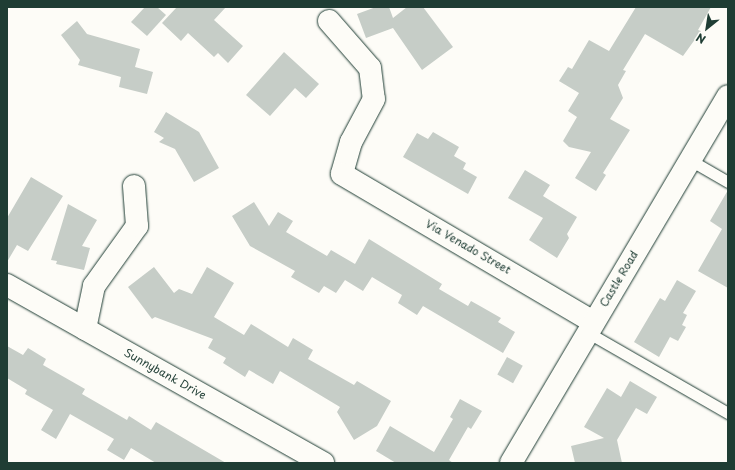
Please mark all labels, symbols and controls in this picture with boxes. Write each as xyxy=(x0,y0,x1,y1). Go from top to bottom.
north arrow xyxy=(687,8,727,48)
text: N xyxy=(693,29,709,48)
street label: Via Venado Street xyxy=(423,217,513,277)
street label: Castle Road xyxy=(597,248,641,310)
street label: Sunnybank Drive xyxy=(122,346,208,402)

